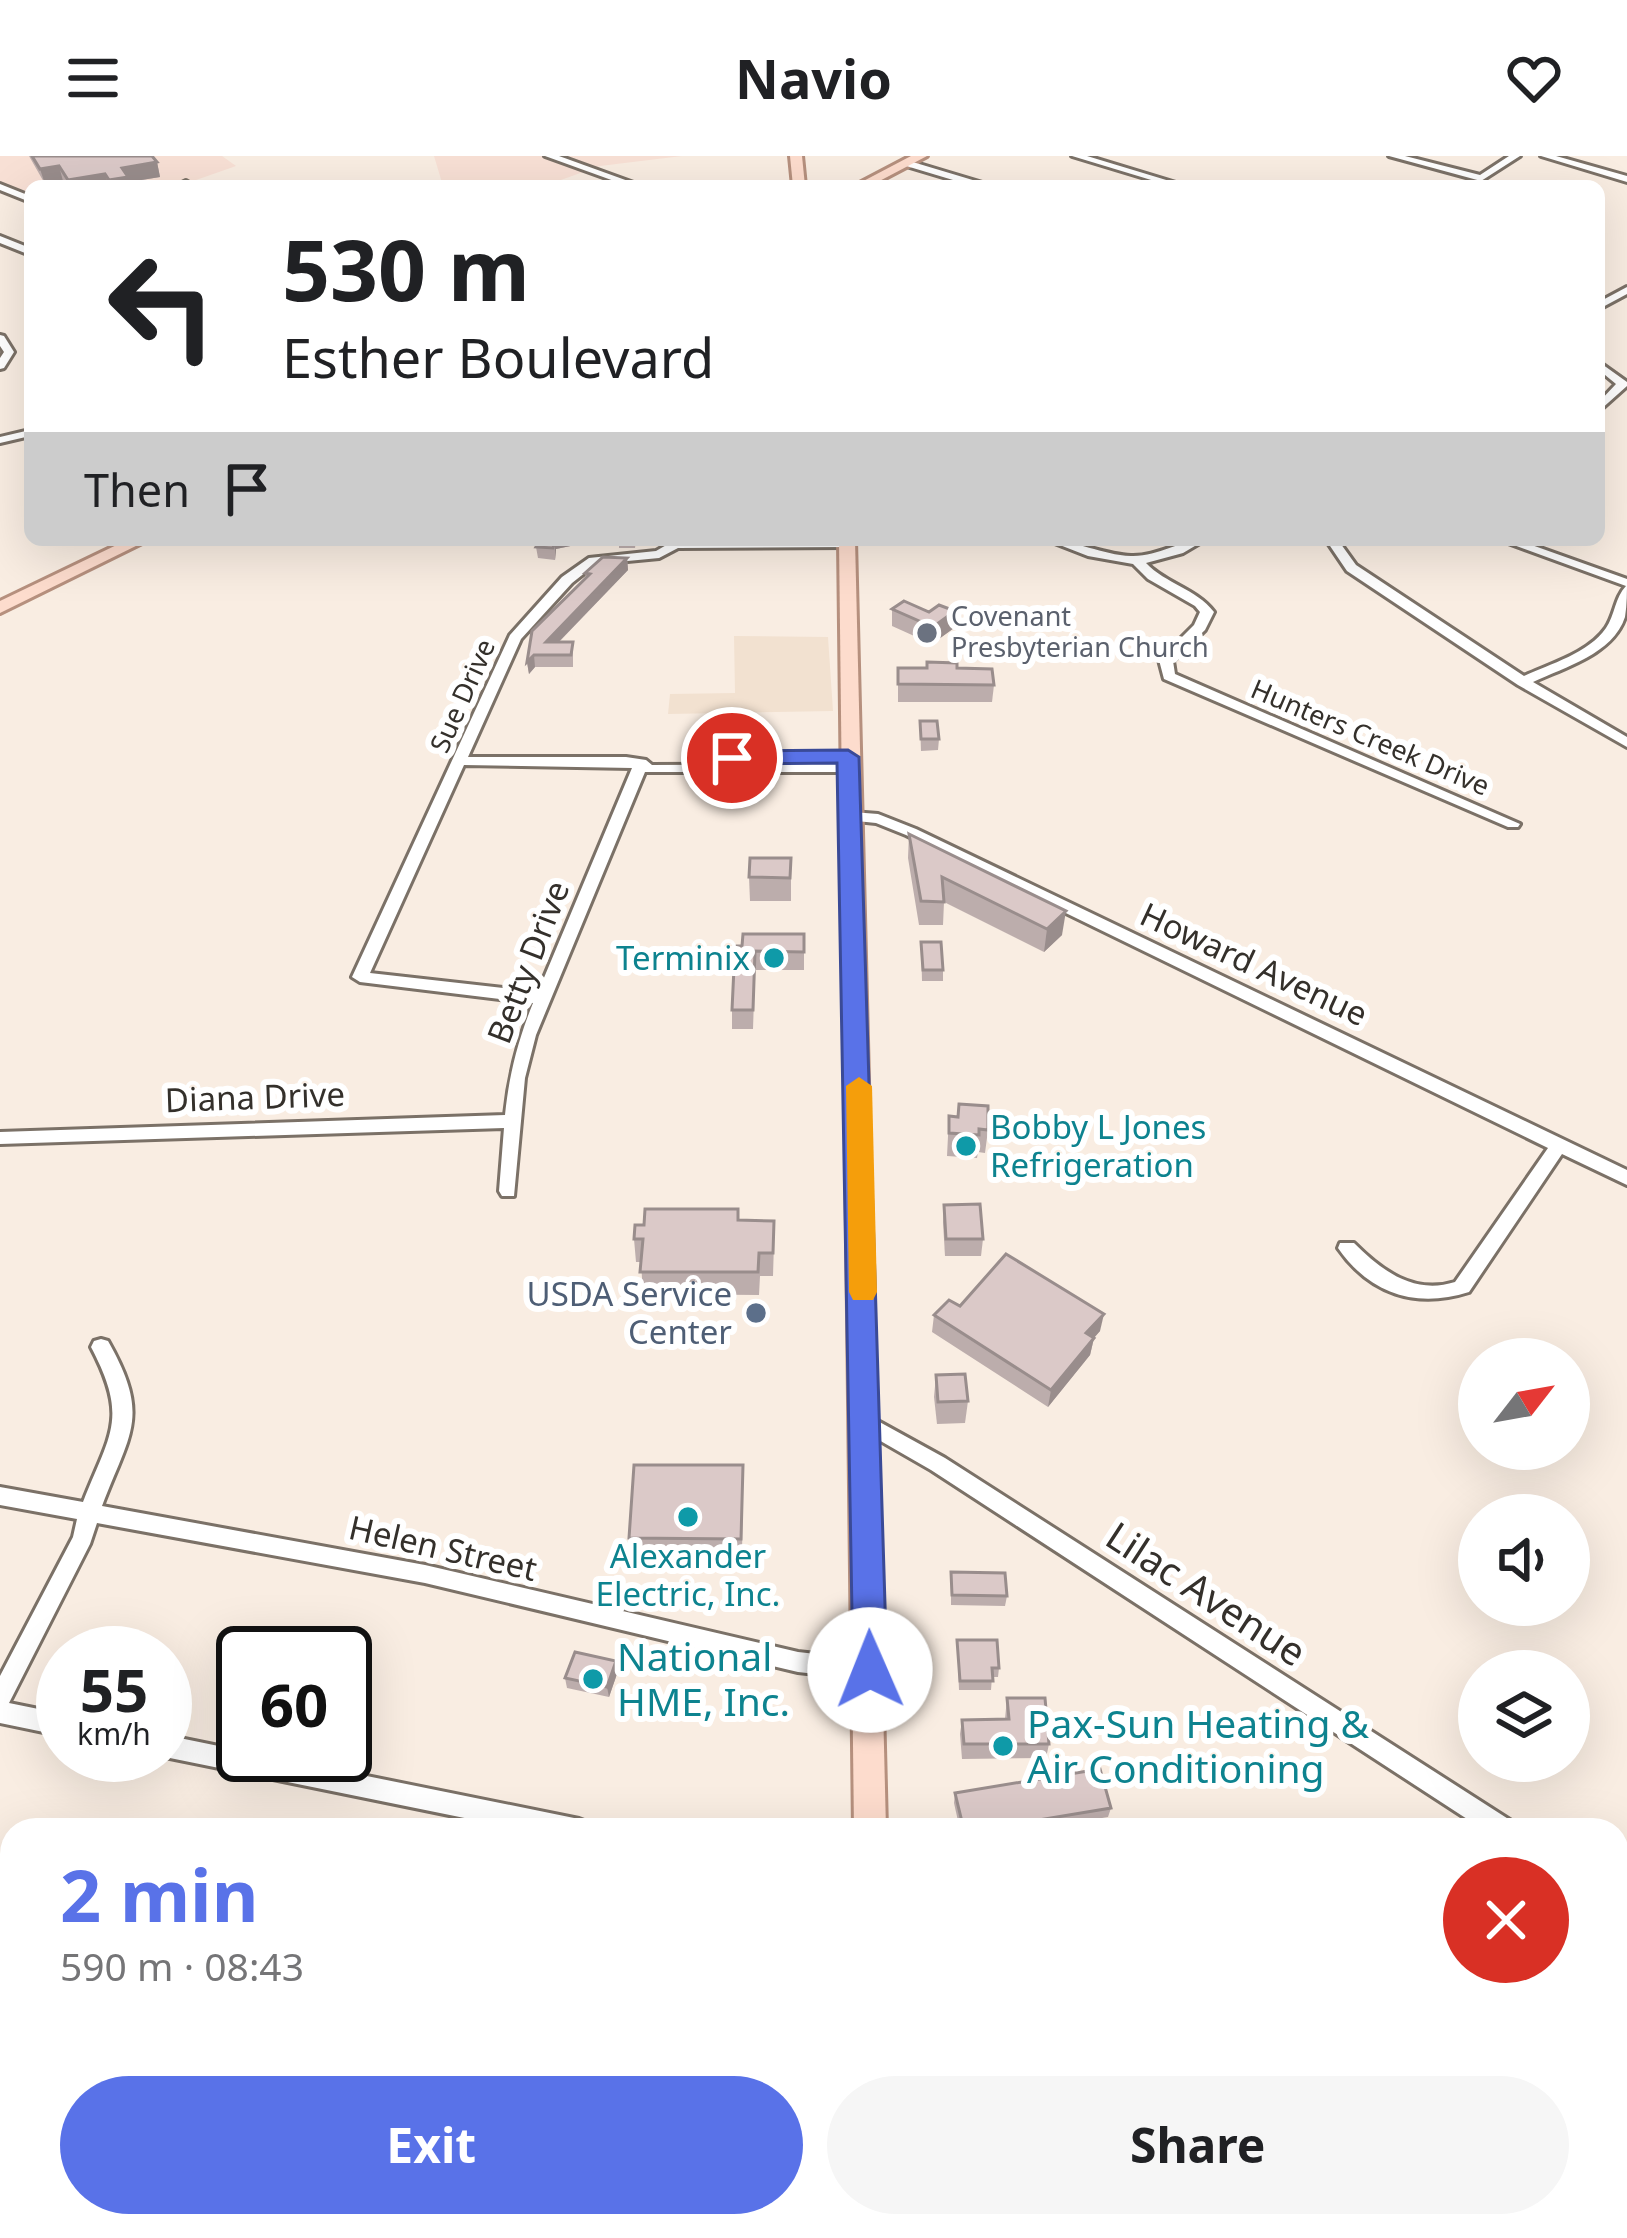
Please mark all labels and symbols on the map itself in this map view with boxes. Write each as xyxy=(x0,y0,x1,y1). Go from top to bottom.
place label: Covenant Presbyterian Church xyxy=(951,597,1209,665)
marker: Covenant Presbyterian Church xyxy=(914,620,940,646)
street label: Sue Drive xyxy=(420,633,503,758)
street label: Hunters Creek Drive xyxy=(1246,670,1496,804)
pin xyxy=(681,707,783,809)
street label: Betty Drive xyxy=(476,874,579,1050)
street label: Howard Avenue xyxy=(1133,891,1375,1036)
place label: Terminix xyxy=(616,935,750,980)
marker: Terminix xyxy=(761,945,787,971)
street label: Diana Drive xyxy=(164,1071,346,1122)
place label: Bobby L Jones Refrigeration xyxy=(990,1104,1206,1187)
marker: Bobby L Jones Refrigeration xyxy=(953,1133,979,1159)
place label: USDA Service Center xyxy=(527,1271,732,1354)
marker: USDA Service Center xyxy=(743,1300,769,1326)
north arrow xyxy=(1458,1338,1590,1470)
street label: Helen Street xyxy=(345,1504,541,1591)
marker: Alexander Electric, Inc. xyxy=(675,1504,701,1530)
street label: Lilac Avenue xyxy=(1097,1508,1317,1677)
place label: Alexander Electric, Inc. xyxy=(596,1533,780,1616)
position arrow xyxy=(807,1607,933,1733)
speed limit sign: 60 xyxy=(216,1626,372,1782)
place label: National HME, Inc. xyxy=(617,1629,790,1727)
marker: National HME, Inc. xyxy=(580,1666,606,1692)
place label: Pax-Sun Heating & Air Conditioning xyxy=(1027,1696,1370,1794)
marker: Pax-Sun Heating & Air Conditioning xyxy=(990,1733,1016,1759)

